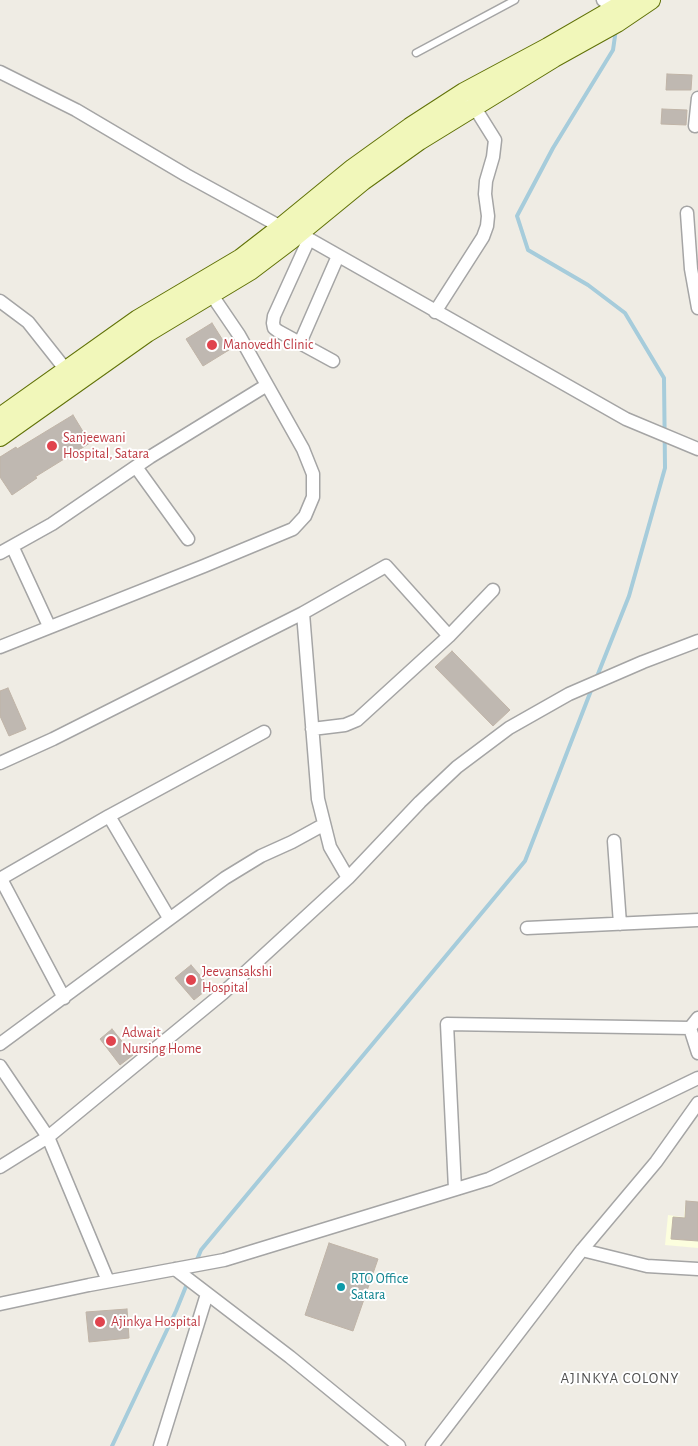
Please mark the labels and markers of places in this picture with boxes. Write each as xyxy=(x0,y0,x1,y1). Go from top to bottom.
place label: Manovedh Clinic xyxy=(223,337,313,353)
marker: Manovedh Clinic xyxy=(205,338,219,352)
place label: Sanjeewani Hospital, Satara xyxy=(63,430,149,462)
marker: Sanjeewani Hospital, Satara xyxy=(45,439,59,453)
place label: Jeevansakshi Hospital xyxy=(202,964,272,996)
marker: Jeevansakshi Hospital xyxy=(184,973,198,987)
place label: Adwait Nursing Home xyxy=(122,1025,202,1058)
marker: Adwait Nursing Home xyxy=(104,1034,118,1048)
place label: RTO Office Satara xyxy=(351,1271,408,1304)
marker: RTO Office Satara xyxy=(335,1281,347,1293)
place label: Ajinkya Hospital xyxy=(111,1314,201,1330)
marker: Ajinkya Hospital xyxy=(93,1315,107,1329)

